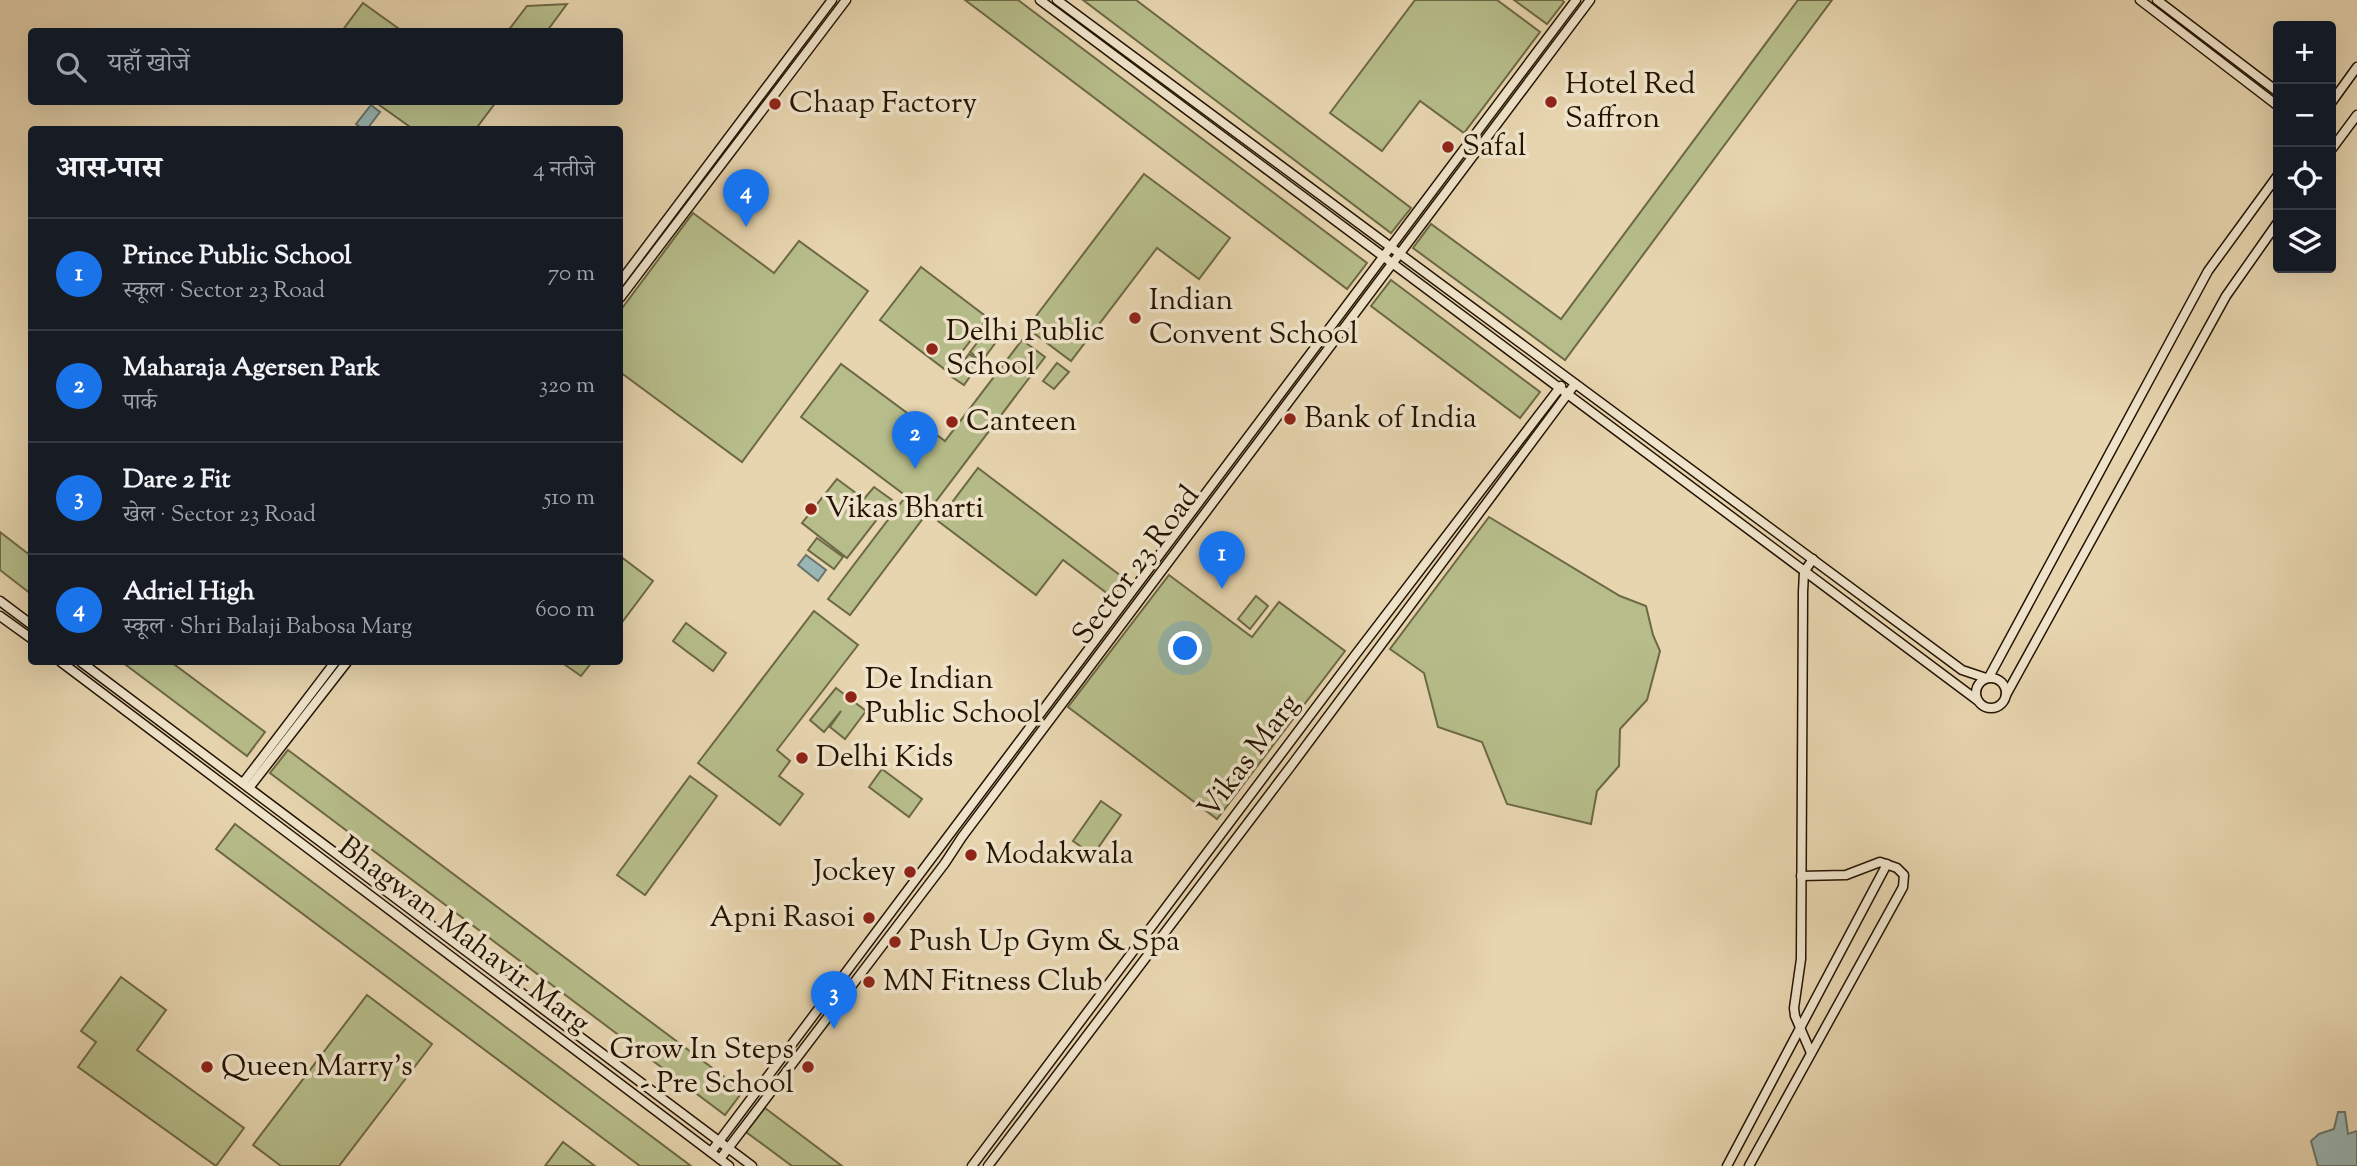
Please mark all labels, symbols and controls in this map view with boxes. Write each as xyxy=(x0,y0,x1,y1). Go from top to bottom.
map controls xyxy=(2273,21,2336,273)
button: + xyxy=(2273,21,2336,84)
search box xyxy=(28,28,623,105)
text: यहाँ खोजें xyxy=(108,46,190,83)
icon: search xyxy=(52,48,90,86)
place label: Hotel Red Saffron xyxy=(1565,64,1695,141)
place label: Chaap Factory xyxy=(789,83,977,126)
button: − xyxy=(2273,84,2336,147)
marker: Hotel Red Saffron xyxy=(1543,94,1559,110)
marker: Chaap Factory xyxy=(767,96,783,112)
place label: Safal xyxy=(1462,126,1526,169)
marker: Safal xyxy=(1440,139,1456,155)
button: locate xyxy=(2273,147,2336,210)
text: आस-पास xyxy=(56,148,162,191)
text: 4 नतीजे xyxy=(533,154,595,187)
pin: 4 xyxy=(723,169,769,227)
button: layers xyxy=(2273,210,2336,273)
text: Prince Public School xyxy=(123,238,352,275)
text: 1 xyxy=(75,258,83,291)
text: 70 m xyxy=(548,258,595,291)
text: स्कूल · Sector 23 Road xyxy=(123,275,325,308)
place label: Indian Convent School xyxy=(1149,280,1358,357)
marker: Indian Convent School xyxy=(1127,310,1143,326)
place label: Delhi Public School xyxy=(946,311,1105,388)
marker: Delhi Public School xyxy=(924,341,940,357)
text: Maharaja Agersen Park xyxy=(123,350,380,387)
text: 2 xyxy=(74,370,84,403)
text: 320 m xyxy=(539,370,595,403)
text: पार्क xyxy=(123,387,157,420)
place label: Bank of India xyxy=(1304,398,1477,441)
place label: Canteen xyxy=(966,401,1077,444)
pin: 2 xyxy=(892,411,938,469)
marker: Bank of India xyxy=(1282,411,1298,427)
marker: Canteen xyxy=(944,414,960,430)
text: Dare 2 Fit xyxy=(123,462,230,499)
street label: Sector 23 Road xyxy=(1063,477,1211,655)
text: 3 xyxy=(74,482,84,515)
text: 510 m xyxy=(543,482,595,515)
place label: Vikas Bharti xyxy=(825,488,984,531)
text: खेल · Sector 23 Road xyxy=(123,499,316,532)
marker: Vikas Bharti xyxy=(803,501,819,517)
pin: 1 xyxy=(1199,531,1245,589)
text: Adriel High xyxy=(123,574,255,611)
text: 4 xyxy=(73,594,85,627)
text: 600 m xyxy=(535,594,595,627)
text: स्कूल · Shri Balaji Babosa Marg xyxy=(123,611,412,644)
your location xyxy=(1168,631,1202,665)
place label: De Indian Public School xyxy=(865,659,1041,736)
street label: Vikas Marg xyxy=(1189,686,1311,828)
marker: De Indian Public School xyxy=(843,689,859,705)
place label: Delhi Kids xyxy=(816,737,953,780)
marker: Delhi Kids xyxy=(794,750,810,766)
street label: Bhagwan Mahavir Marg xyxy=(328,827,598,1045)
place label: Modakwala xyxy=(985,834,1134,877)
marker: Modakwala xyxy=(963,847,979,863)
place label: Jockey xyxy=(811,851,896,894)
marker: Jockey xyxy=(902,864,918,880)
place label: Apni Rasoi xyxy=(710,897,855,940)
marker: Apni Rasoi xyxy=(861,910,877,926)
place label: Push Up Gym & Spa xyxy=(909,921,1180,964)
marker: Push Up Gym & Spa xyxy=(887,934,903,950)
place label: MN Fitness Club xyxy=(883,961,1103,1004)
pin: 3 xyxy=(811,971,857,1029)
marker: MN Fitness Club xyxy=(861,974,877,990)
place label: Grow In Steps - Pre School xyxy=(610,1029,794,1106)
place label: Queen Marry's xyxy=(221,1046,413,1089)
marker: Queen Marry's xyxy=(199,1059,215,1075)
marker: Grow In Steps - Pre School xyxy=(800,1059,816,1075)

